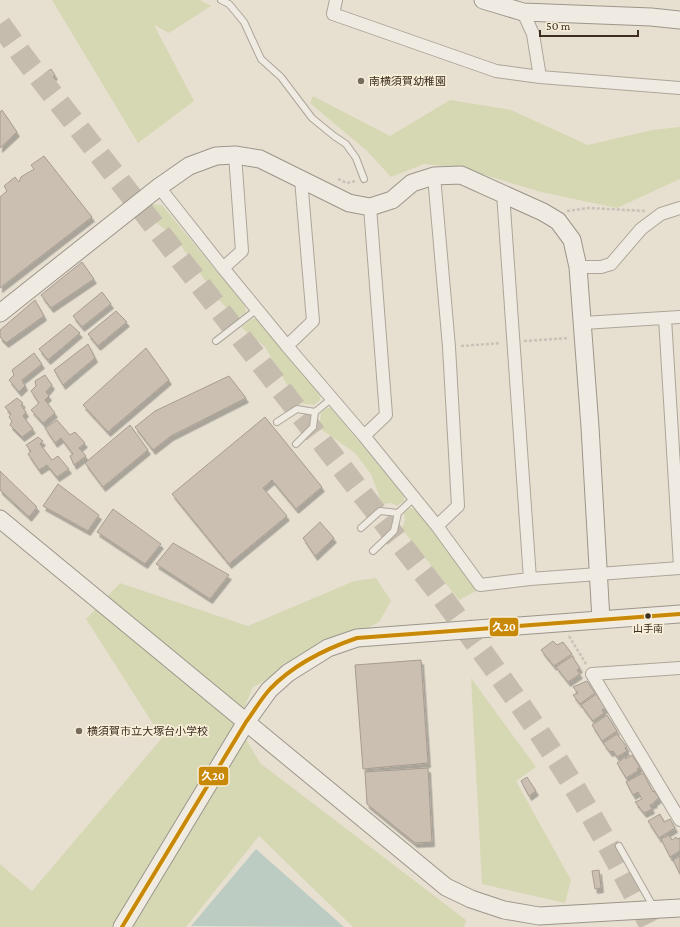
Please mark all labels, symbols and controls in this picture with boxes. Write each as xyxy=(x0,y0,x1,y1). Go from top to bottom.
scale bar xyxy=(540,12,638,38)
text: 50 m xyxy=(546,19,571,33)
place label: 南横須賀幼稚園 xyxy=(369,75,446,87)
marker: 南横須賀幼稚園 xyxy=(356,76,366,86)
marker: 山手南 xyxy=(643,611,653,621)
line badge: 久20 xyxy=(489,617,519,637)
text: 久20 xyxy=(492,621,516,633)
place label: 山手南 xyxy=(633,623,663,634)
place label: 横須賀市立大塚台小学校 xyxy=(87,725,208,737)
marker: 横須賀市立大塚台小学校 xyxy=(74,726,84,736)
line badge: 久20 xyxy=(198,766,229,786)
text: 久20 xyxy=(201,770,225,782)

